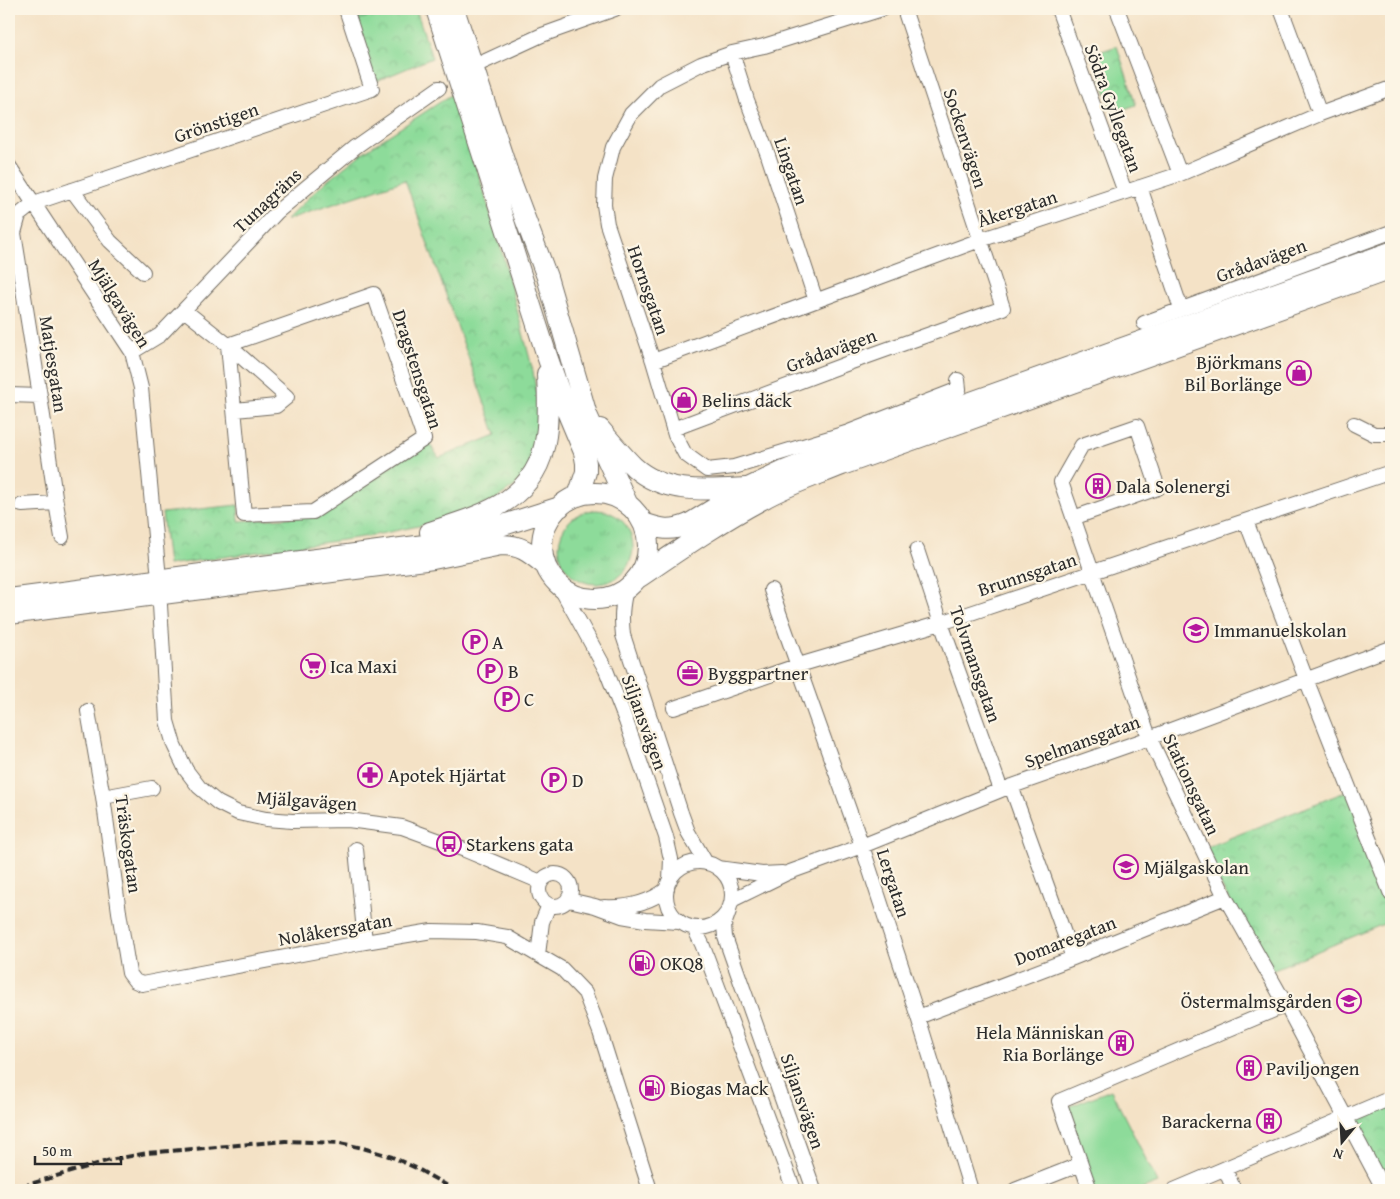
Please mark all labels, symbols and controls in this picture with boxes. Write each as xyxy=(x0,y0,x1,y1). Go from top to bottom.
street label: Södra Gyllegatan xyxy=(1078,40,1150,177)
street label: Sockenvägen xyxy=(937,84,995,192)
street label: Grönstigen xyxy=(170,94,262,150)
street label: Lingatan xyxy=(767,133,817,209)
street label: Tunagräns xyxy=(226,161,308,239)
street label: Åkergatan xyxy=(974,182,1061,234)
street label: Grådavägen xyxy=(1212,231,1310,289)
street label: Hornsgatan xyxy=(621,241,678,339)
street label: Mjälgavägen xyxy=(81,253,159,353)
street label: Dragstensgatan xyxy=(386,306,451,433)
street label: Matjesgatan xyxy=(33,314,76,415)
street label: Grådavägen xyxy=(782,321,880,379)
place label: Björkmans Bil Borlänge xyxy=(1185,348,1282,398)
shop icon: Björkmans Bil Borlänge xyxy=(1286,360,1312,386)
place label: Belins däck xyxy=(702,386,792,414)
shop icon: Belins däck xyxy=(671,387,697,413)
place label: Dala Solenergi xyxy=(1116,472,1230,500)
building icon: Dala Solenergi xyxy=(1085,473,1111,499)
street label: Brunnsgatan xyxy=(974,545,1080,603)
street label: Tolvmansgatan xyxy=(943,602,1009,727)
place label: Immanuelskolan xyxy=(1214,616,1347,644)
school or university icon: Immanuelskolan xyxy=(1183,617,1209,643)
place label: A xyxy=(492,628,504,656)
parking icon: A xyxy=(462,629,488,655)
place label: Ica Maxi xyxy=(330,652,397,680)
supermarket icon: Ica Maxi xyxy=(300,653,326,679)
place label: B xyxy=(508,657,519,685)
parking icon: B xyxy=(477,658,503,684)
place label: Byggpartner xyxy=(708,659,808,687)
office icon: Byggpartner xyxy=(677,660,703,686)
street label: Siljansvägen xyxy=(615,670,675,774)
place label: C xyxy=(524,685,534,713)
parking icon: C xyxy=(494,686,520,712)
street label: Spelmansgatan xyxy=(1020,707,1144,775)
street label: Stationsgatan xyxy=(1156,728,1228,840)
place label: Apotek Hjärtat xyxy=(388,761,506,789)
pharmacy icon: Apotek Hjärtat xyxy=(357,762,383,788)
place label: D xyxy=(572,766,584,794)
parking icon: D xyxy=(541,767,567,793)
street label: Mjälgavägen xyxy=(256,783,358,817)
street label: Träskogatan xyxy=(108,793,150,895)
place label: Starkens gata xyxy=(466,830,574,858)
bus stop icon: Starkens gata xyxy=(436,831,462,857)
street label: Lergatan xyxy=(870,845,918,921)
place label: Mjälgaskolan xyxy=(1144,853,1249,881)
school or university icon: Mjälgaskolan xyxy=(1113,854,1139,880)
street label: Nolåkersgatan xyxy=(276,905,394,953)
street label: Domaregatan xyxy=(1010,908,1120,972)
place label: OKQ8 xyxy=(660,949,703,977)
fuel station icon: OKQ8 xyxy=(629,950,655,976)
place label: Östermalmsgården xyxy=(1181,987,1332,1015)
school or university icon: Östermalmsgården xyxy=(1336,988,1362,1014)
place label: Hela Människan Ria Borlänge xyxy=(976,1018,1104,1068)
building icon: Hela Människan Ria Borlänge xyxy=(1108,1030,1134,1056)
street label: Siljansvägen xyxy=(774,1049,833,1153)
place label: Paviljongen xyxy=(1266,1054,1360,1082)
building icon: Paviljongen xyxy=(1236,1055,1262,1081)
place label: Biogas Mack xyxy=(670,1074,769,1102)
fuel station icon: Biogas Mack xyxy=(639,1075,665,1101)
place label: Barackerna xyxy=(1162,1107,1252,1135)
building icon: Barackerna xyxy=(1256,1108,1282,1134)
north arrow xyxy=(1318,1116,1368,1166)
scale bar xyxy=(35,1134,121,1166)
text: 50 m xyxy=(42,1140,73,1161)
text: N xyxy=(1330,1143,1346,1165)

